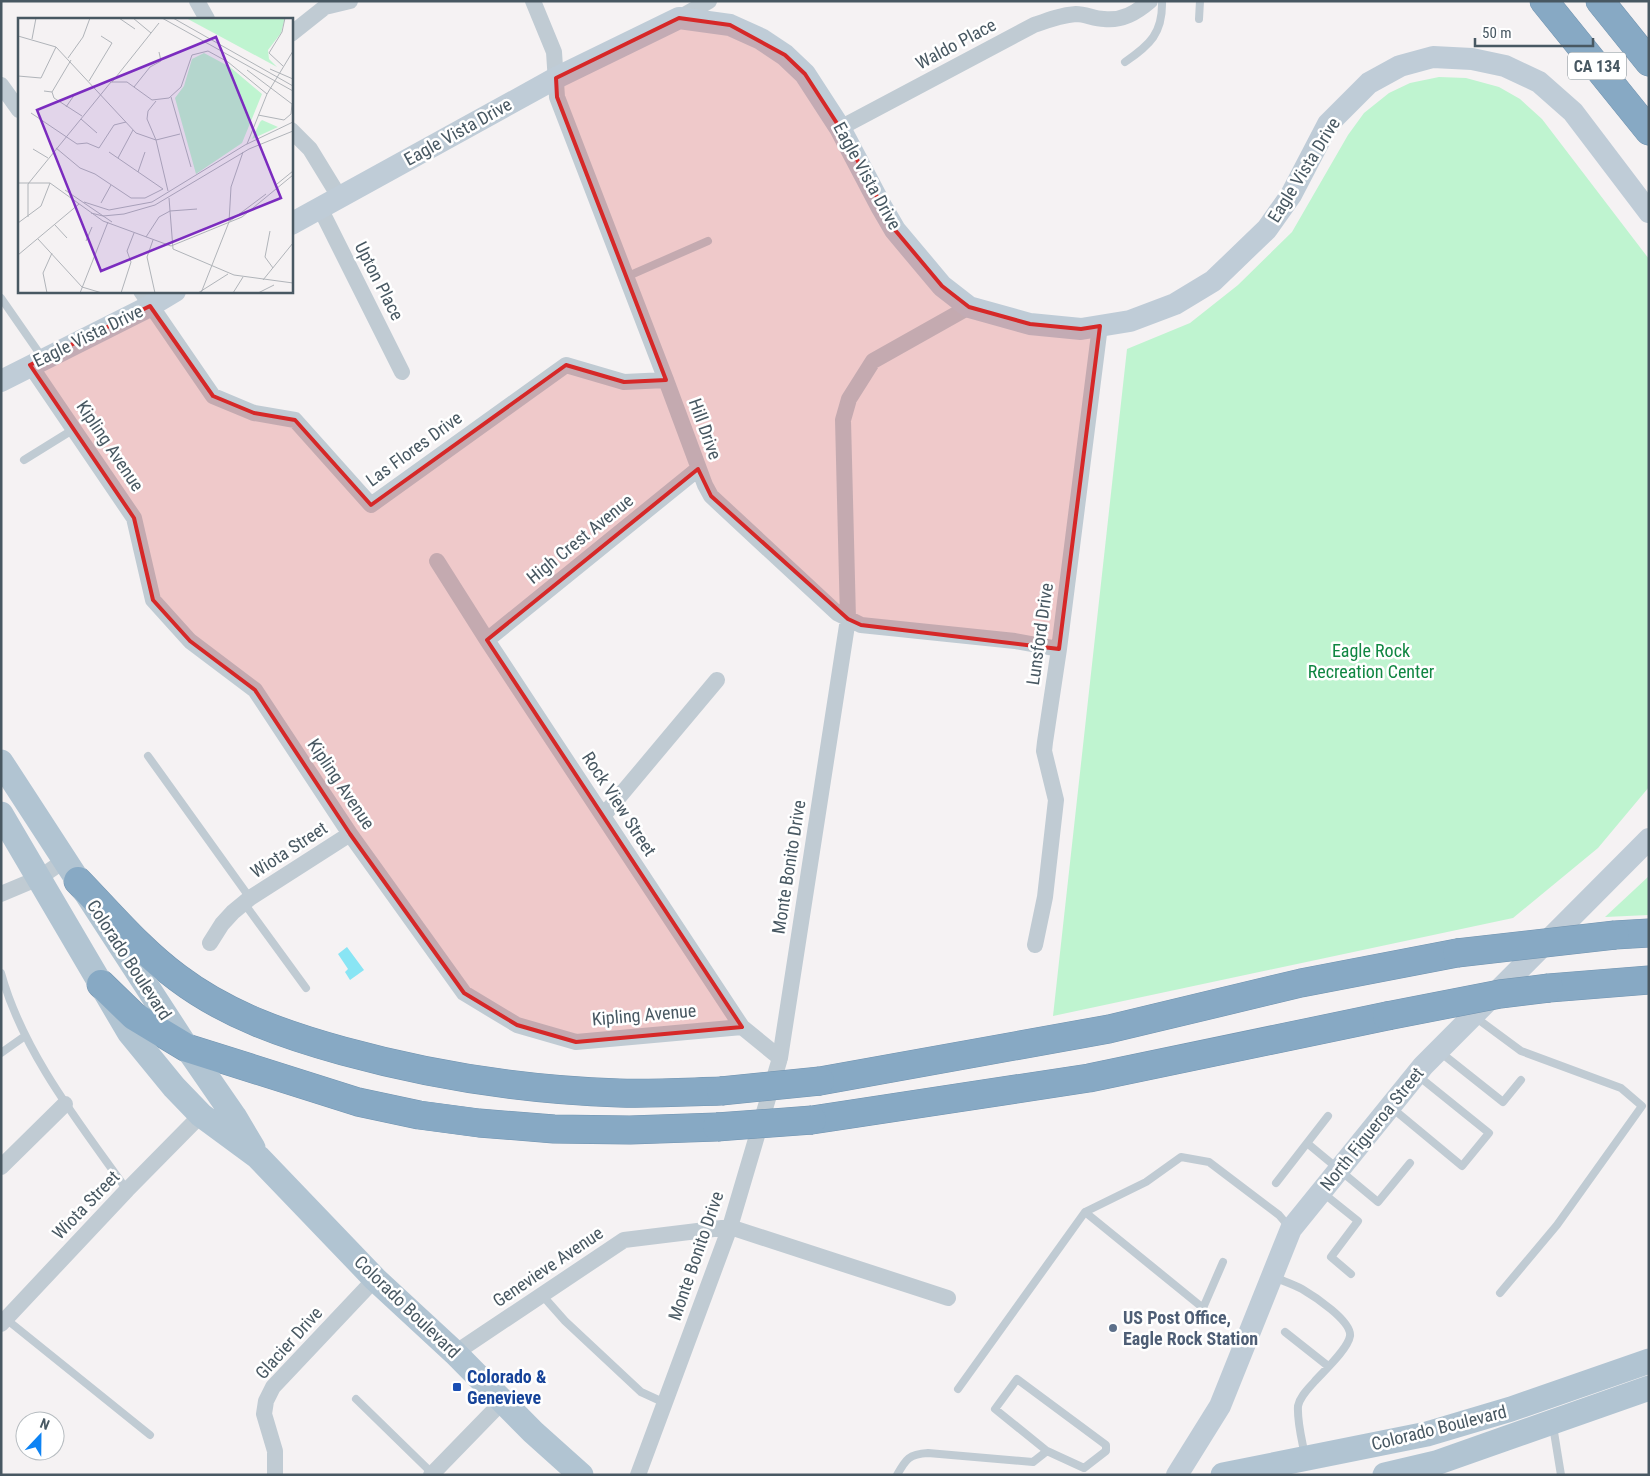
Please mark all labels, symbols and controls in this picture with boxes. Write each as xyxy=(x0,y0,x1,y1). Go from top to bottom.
street label: Waldo Place xyxy=(912,14,999,73)
scale bar xyxy=(1475,15,1592,47)
inset map xyxy=(18,18,292,292)
text: 50 m xyxy=(1482,24,1512,42)
road number: CA 134 xyxy=(1568,52,1626,80)
street label: Eagle Vista Drive xyxy=(400,93,515,170)
street label: Eagle Vista Drive xyxy=(1263,113,1344,226)
street label: Eagle Vista Drive xyxy=(829,118,906,233)
street label: Upton Place xyxy=(351,238,408,324)
street label: Eagle Vista Drive xyxy=(29,300,146,371)
street label: Hill Drive xyxy=(685,395,726,462)
street label: Kipling Avenue xyxy=(72,396,148,495)
street label: Las Flores Drive xyxy=(362,407,466,490)
street label: High Crest Avenue xyxy=(522,489,637,588)
street label: Lunsford Drive xyxy=(1022,582,1057,686)
park label: Eagle Rock Recreation Center xyxy=(1308,640,1435,682)
street label: Kipling Avenue xyxy=(303,734,379,833)
street label: Rock View Street xyxy=(578,748,661,860)
street label: Monte Bonito Drive xyxy=(768,799,809,935)
street label: Wiota Street xyxy=(246,817,331,882)
street label: Colorado Boulevard xyxy=(83,896,176,1024)
street label: Kipling Avenue xyxy=(591,999,697,1030)
street label: North Figueroa Street xyxy=(1316,1063,1428,1194)
street label: Wiota Street xyxy=(48,1166,123,1243)
street label: Monte Bonito Drive xyxy=(664,1189,727,1323)
street label: Genevieve Avenue xyxy=(489,1222,607,1311)
street label: Colorado Boulevard xyxy=(350,1251,465,1362)
street label: Glacier Drive xyxy=(251,1302,326,1383)
place label: US Post Office, Eagle Rock Station xyxy=(1123,1307,1258,1349)
marker: US Post Office, Eagle Rock Station xyxy=(1107,1322,1119,1334)
place label: Colorado & Genevieve xyxy=(467,1366,547,1408)
marker: Colorado & Genevieve xyxy=(451,1381,463,1393)
street label: Colorado Boulevard xyxy=(1369,1401,1509,1454)
north arrow xyxy=(15,1411,65,1461)
text: N xyxy=(38,1415,52,1433)

